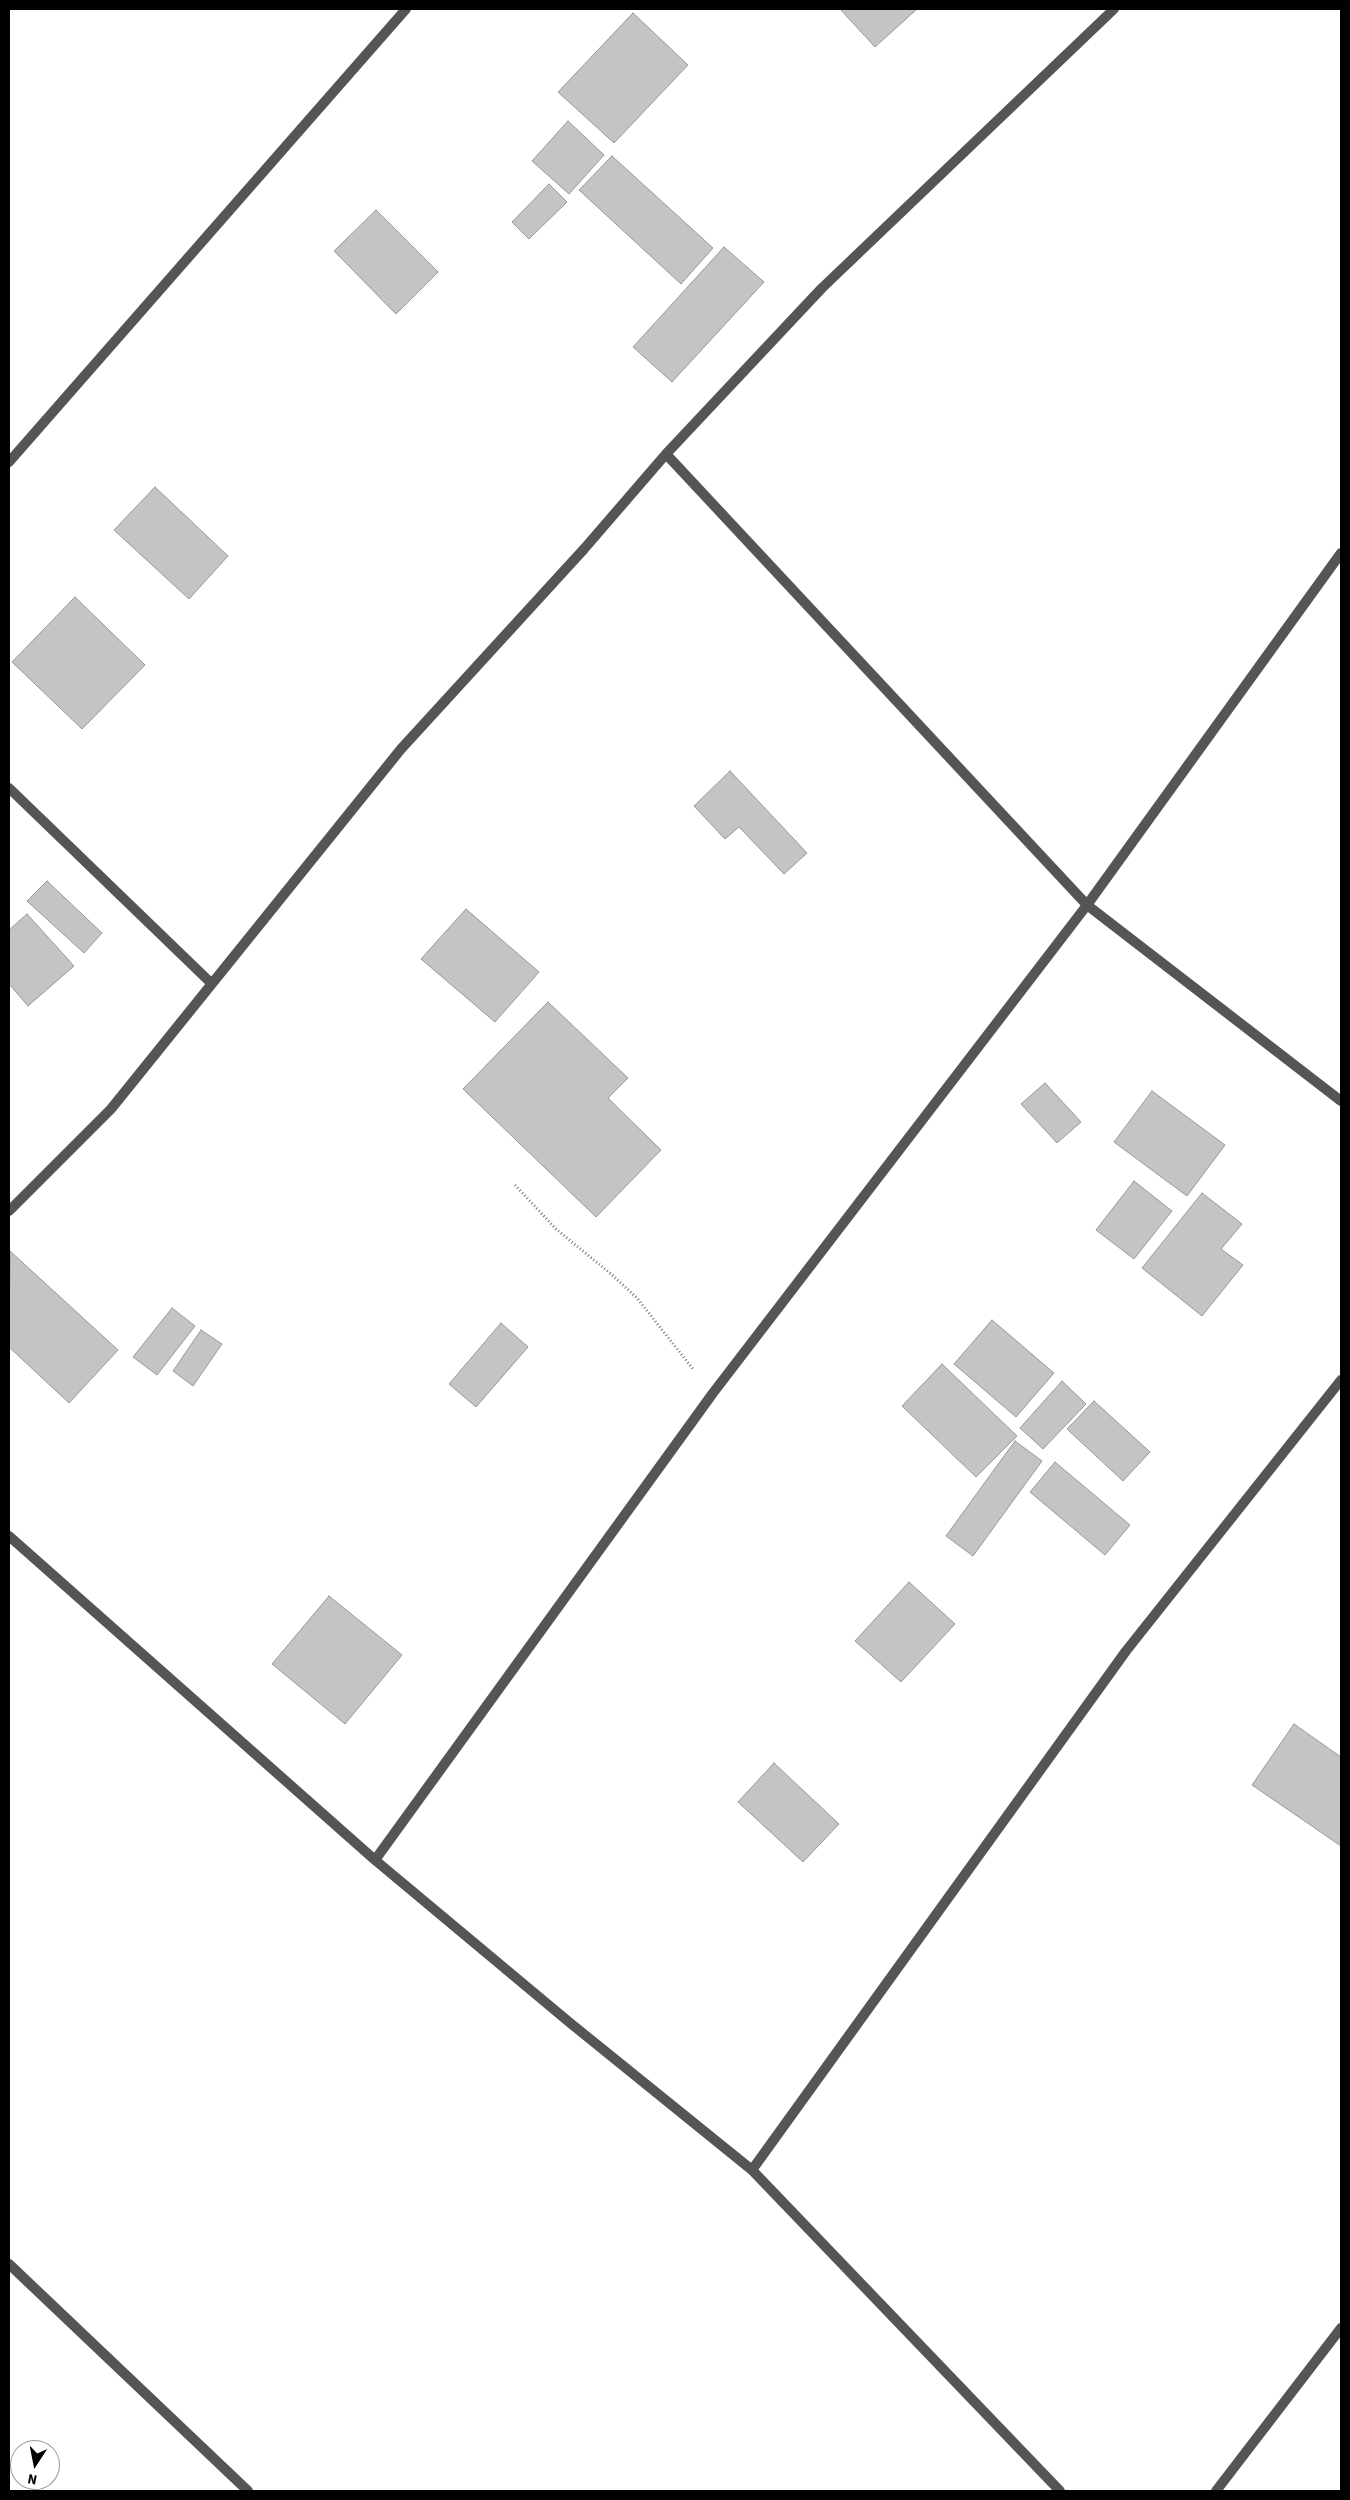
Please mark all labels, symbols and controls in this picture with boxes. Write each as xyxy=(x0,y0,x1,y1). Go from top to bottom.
north arrow xyxy=(10,2440,60,2490)
text: N xyxy=(26,2468,39,2489)

